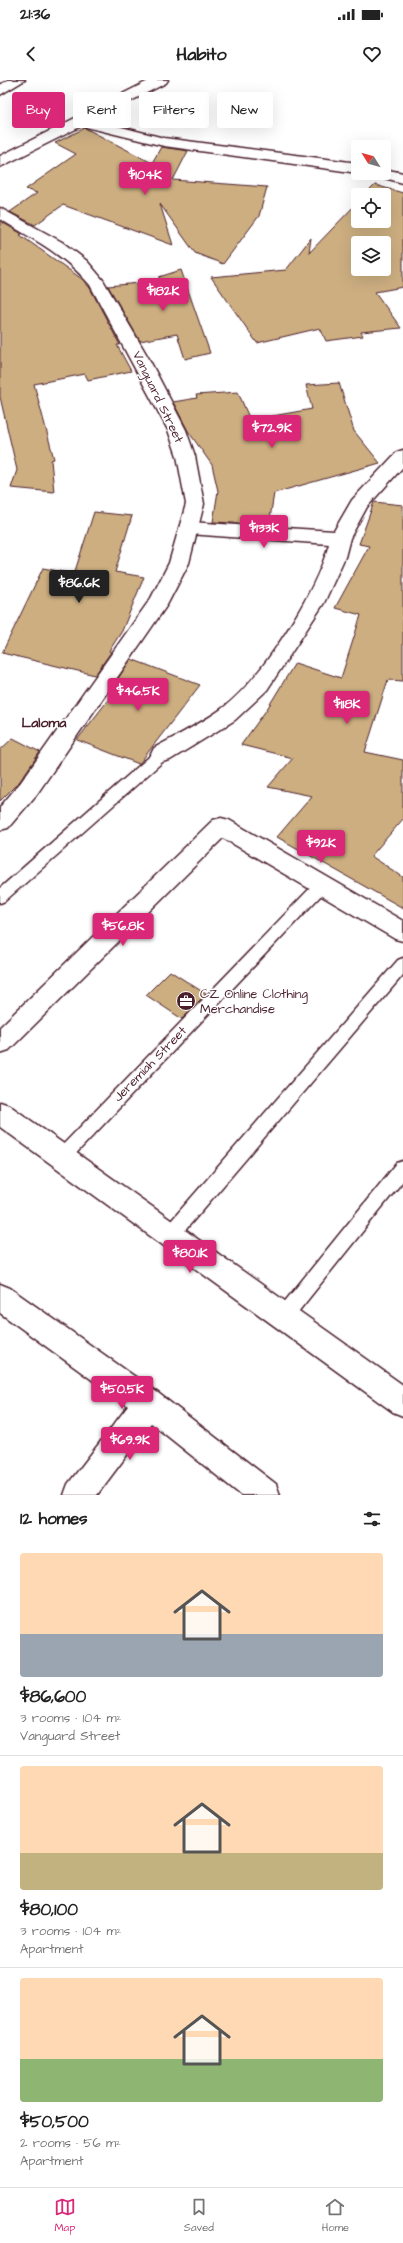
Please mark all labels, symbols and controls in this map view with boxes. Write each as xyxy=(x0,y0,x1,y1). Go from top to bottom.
text: 21:36 xyxy=(20,4,50,25)
text: Habito xyxy=(176,42,227,67)
icon: back xyxy=(20,43,42,65)
icon: heart xyxy=(361,43,383,65)
chip: Buy xyxy=(12,92,65,128)
chip: Rent xyxy=(73,92,131,128)
chip: Filters xyxy=(139,92,209,128)
chip: New xyxy=(217,92,273,128)
north arrow xyxy=(351,140,391,180)
map controls xyxy=(351,140,391,276)
pin: $104K xyxy=(117,162,173,196)
text: $104K xyxy=(128,166,162,184)
button: locate xyxy=(351,188,391,228)
button: layers xyxy=(351,236,391,276)
pin: $182K xyxy=(135,278,191,312)
text: $182K xyxy=(147,282,179,300)
street label: Vanguard Street xyxy=(127,348,188,447)
pin: $72.9K xyxy=(239,415,305,449)
text: $72.9K xyxy=(252,419,292,437)
pin: $133K xyxy=(236,515,292,549)
text: $133K xyxy=(249,519,279,537)
pin: $86.6K xyxy=(46,570,112,604)
text: $86.6K xyxy=(58,574,100,592)
pin: $46.5K xyxy=(105,678,171,712)
text: $46.5K xyxy=(116,682,160,700)
pin: $118K xyxy=(319,691,375,725)
text: $118K xyxy=(334,695,360,713)
district label: Laloma xyxy=(22,713,67,733)
pin: $92K xyxy=(297,830,345,864)
text: $92K xyxy=(306,834,336,852)
pin: $56.8K xyxy=(90,913,156,947)
text: $56.8K xyxy=(102,917,144,935)
place label: CZ Online Clothing Merchandise xyxy=(200,985,308,1018)
office icon: CZ Online Clothing Merchandise xyxy=(175,990,197,1012)
street label: Jeremiah Street xyxy=(109,1022,191,1106)
pin: $80.1K xyxy=(157,1240,223,1274)
text: $80.1K xyxy=(172,1244,208,1262)
pin: $50.5K xyxy=(89,1376,155,1410)
text: $50.5K xyxy=(100,1380,144,1398)
pin: $69.9K xyxy=(97,1427,163,1461)
text: $69.9K xyxy=(110,1431,150,1449)
text: 12 homes xyxy=(20,1507,88,1531)
icon: filters xyxy=(361,1508,383,1530)
icon: home xyxy=(166,1579,238,1651)
text: $86,600 xyxy=(20,1685,86,1709)
text: 3 rooms · 104 m² xyxy=(20,1709,121,1727)
text: Vanguard Street xyxy=(20,1727,120,1745)
icon: home xyxy=(166,1792,238,1864)
text: $80,100 xyxy=(20,1898,78,1922)
text: 3 rooms · 104 m² xyxy=(20,1922,121,1940)
text: Apartment xyxy=(20,1940,84,1958)
icon: home xyxy=(166,2004,238,2076)
text: $50,500 xyxy=(20,2110,89,2134)
text: 2 rooms · 56 m² xyxy=(20,2134,121,2152)
text: Apartment xyxy=(20,2152,84,2170)
tab: Map xyxy=(54,2196,76,2235)
tab: Saved xyxy=(184,2196,214,2235)
tab: Home xyxy=(322,2196,349,2235)

